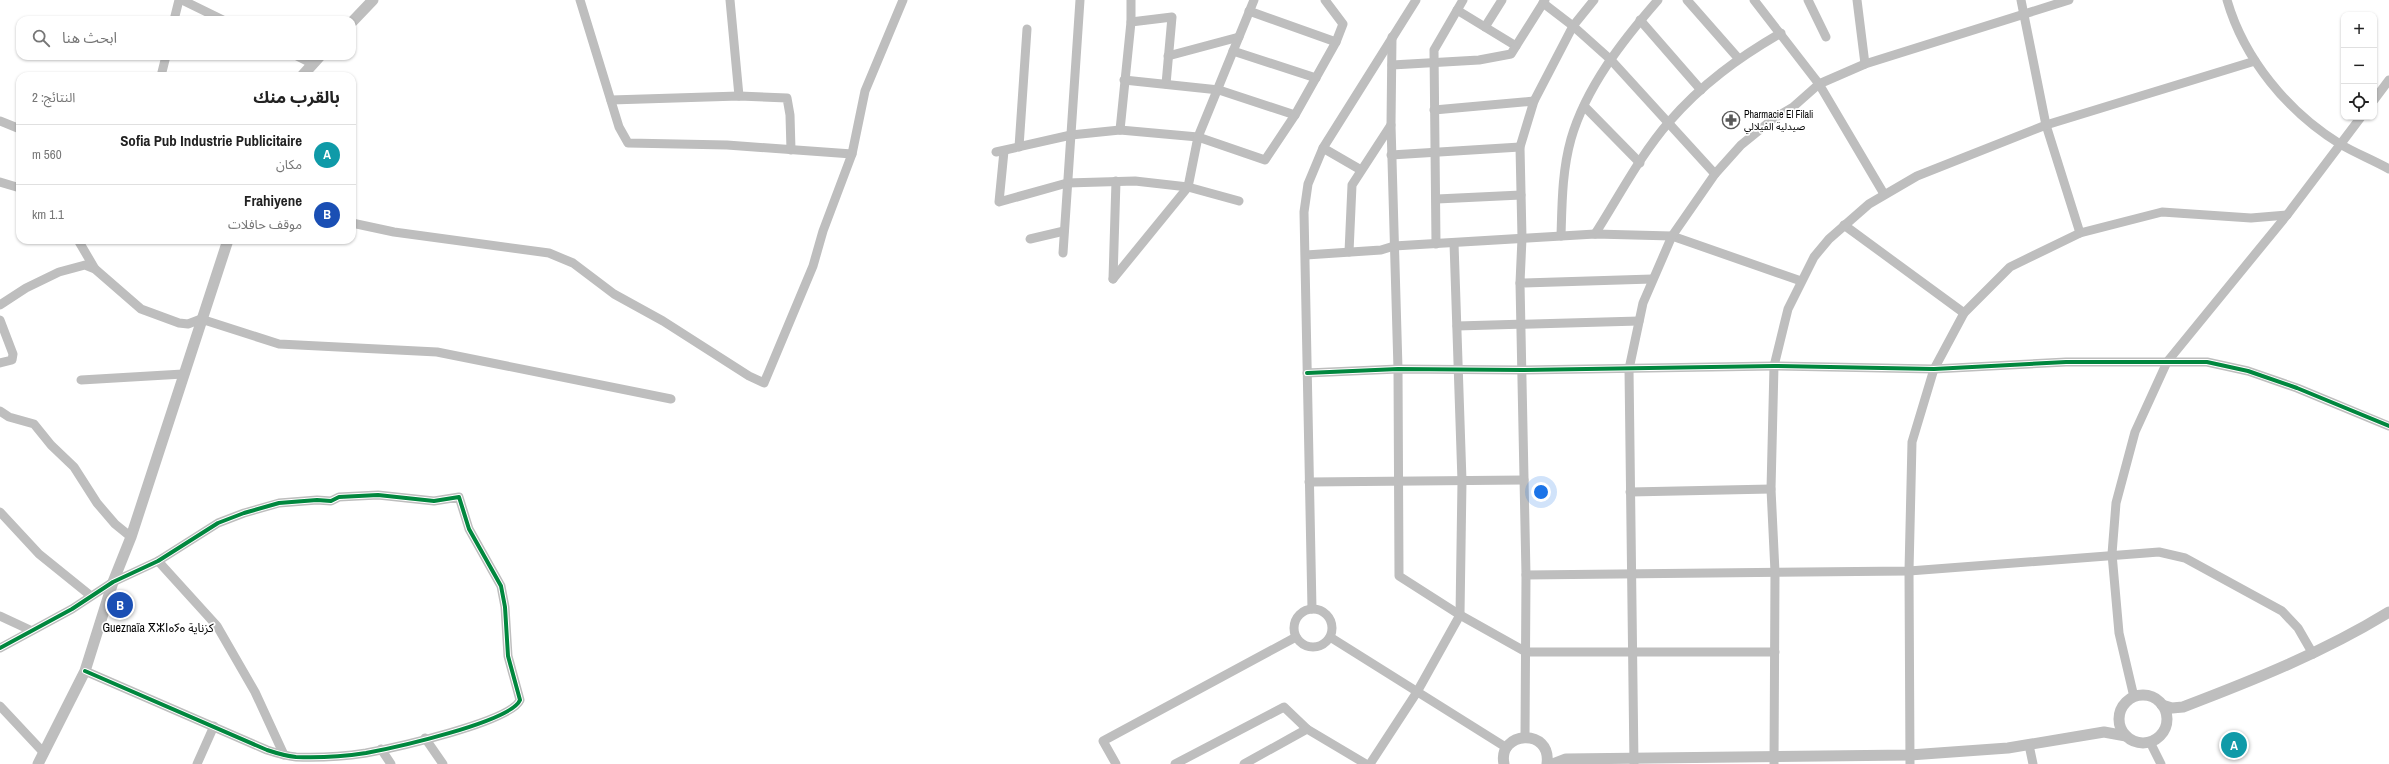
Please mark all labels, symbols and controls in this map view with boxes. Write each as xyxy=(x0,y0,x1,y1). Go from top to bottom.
map controls xyxy=(2341,12,2377,120)
button: + xyxy=(2341,12,2377,48)
search box xyxy=(16,16,356,60)
icon: search xyxy=(30,27,52,49)
text: ابحث هنا xyxy=(62,27,117,48)
button: − xyxy=(2341,48,2377,84)
button: locate xyxy=(2341,84,2377,120)
text: بالقرب منك xyxy=(253,85,340,108)
text: النتائج: 2 xyxy=(32,89,75,106)
place label: Pharmacie El Filali صيدلية الفيلالي xyxy=(1744,108,1813,134)
pharmacy icon: Pharmacie El Filali صيدلية الفيلالي xyxy=(1721,110,1741,130)
text: Sofia Pub Industrie Publicitaire xyxy=(120,130,302,151)
text: 560 m xyxy=(32,146,62,163)
text: A xyxy=(323,146,331,163)
text: مكان xyxy=(276,156,302,173)
text: Frahiyene xyxy=(244,190,302,211)
text: 1.1 km xyxy=(32,206,64,223)
text: B xyxy=(323,206,331,223)
text: موقف حافلات xyxy=(228,216,302,233)
your location xyxy=(1531,482,1551,502)
pin: B xyxy=(107,590,133,620)
district label: Gueznaïa ⴳⵣⵏⴰⵢⴰ كزناية xyxy=(102,620,215,636)
pin: A xyxy=(2221,730,2247,760)

